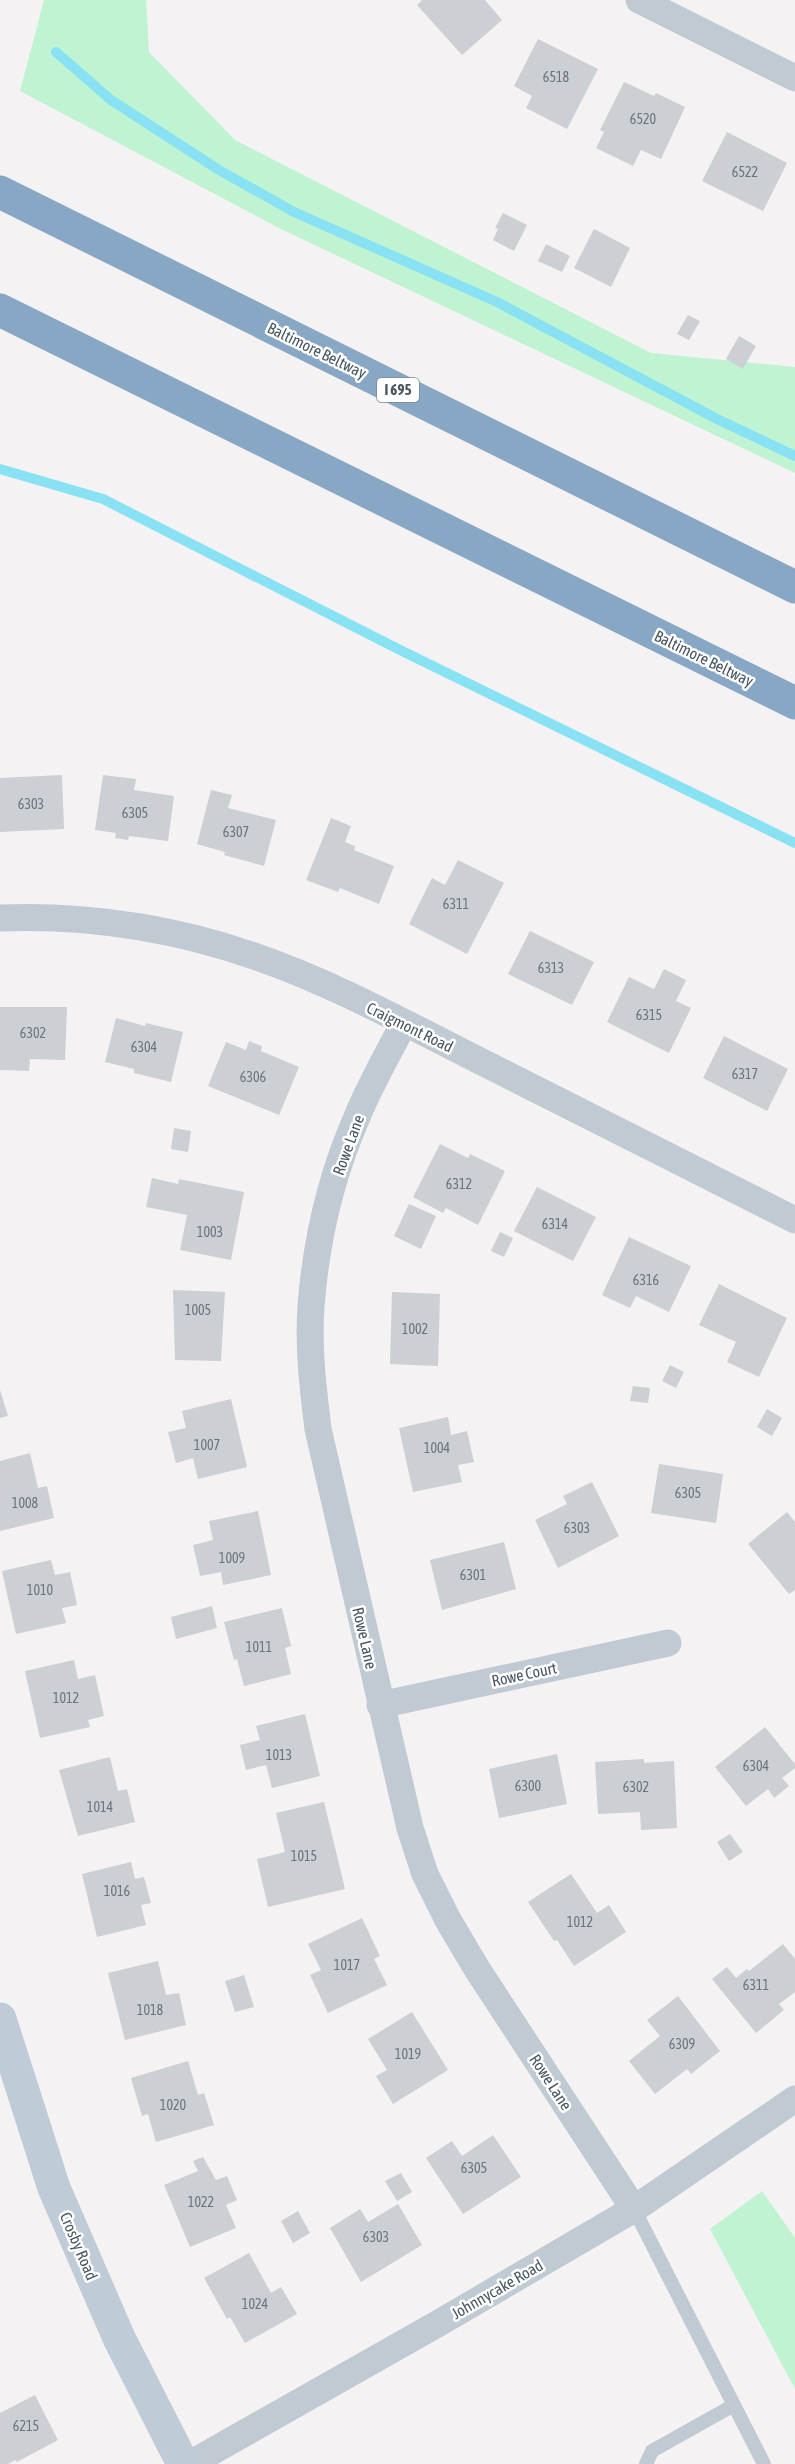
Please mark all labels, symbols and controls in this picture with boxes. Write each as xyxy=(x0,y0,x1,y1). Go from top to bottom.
house number: 6518 xyxy=(543,69,570,85)
house number: 6520 xyxy=(630,111,657,127)
house number: 6522 xyxy=(732,164,758,180)
street label: Baltimore Beltway xyxy=(264,318,370,383)
road number: I 695 xyxy=(377,378,419,402)
street label: Baltimore Beltway xyxy=(651,626,757,691)
house number: 6303 xyxy=(18,796,44,812)
house number: 6305 xyxy=(122,805,148,821)
house number: 6307 xyxy=(223,824,249,840)
house number: 6311 xyxy=(443,896,469,912)
house number: 6313 xyxy=(538,960,564,976)
street label: Craigmont Road xyxy=(363,998,456,1057)
house number: 6315 xyxy=(636,1007,662,1023)
house number: 6302 xyxy=(20,1025,46,1041)
house number: 6304 xyxy=(131,1039,158,1055)
house number: 6317 xyxy=(732,1066,758,1082)
house number: 6306 xyxy=(240,1069,267,1085)
street label: Rowe Lane xyxy=(329,1112,367,1178)
house number: 6312 xyxy=(446,1176,472,1192)
house number: 6314 xyxy=(542,1216,569,1232)
house number: 1003 xyxy=(197,1224,223,1240)
house number: 6316 xyxy=(633,1272,660,1288)
house number: 1005 xyxy=(185,1302,211,1318)
house number: 1002 xyxy=(402,1321,428,1337)
house number: 1007 xyxy=(194,1437,220,1453)
house number: 1004 xyxy=(424,1440,451,1456)
house number: 6305 xyxy=(675,1485,701,1501)
house number: 1008 xyxy=(12,1495,39,1511)
house number: 6303 xyxy=(564,1520,590,1536)
house number: 1009 xyxy=(219,1550,245,1566)
house number: 6301 xyxy=(460,1567,486,1583)
house number: 1010 xyxy=(27,1582,54,1598)
street label: Rowe Lane xyxy=(349,1605,381,1671)
house number: 1011 xyxy=(246,1639,272,1655)
street label: Rowe Court xyxy=(490,1658,558,1690)
house number: 1012 xyxy=(53,1690,79,1706)
house number: 1013 xyxy=(266,1747,292,1763)
house number: 6304 xyxy=(743,1758,770,1774)
house number: 6300 xyxy=(515,1778,542,1794)
house number: 6302 xyxy=(623,1779,649,1795)
house number: 1014 xyxy=(87,1799,114,1815)
house number: 1015 xyxy=(291,1848,317,1864)
house number: 1016 xyxy=(104,1883,131,1899)
house number: 1012 xyxy=(567,1914,593,1930)
house number: 1017 xyxy=(334,1957,360,1973)
house number: 6311 xyxy=(743,1977,769,1993)
house number: 1018 xyxy=(137,2002,164,2018)
house number: 6309 xyxy=(669,2036,695,2052)
house number: 1019 xyxy=(395,2046,421,2062)
street label: Rowe Lane xyxy=(526,2051,576,2113)
house number: 1020 xyxy=(160,2097,187,2113)
house number: 6305 xyxy=(461,2160,487,2176)
house number: 1022 xyxy=(188,2194,214,2210)
street label: Crosby Road xyxy=(56,2209,101,2283)
house number: 6303 xyxy=(363,2229,389,2245)
street label: Johnnycake Road xyxy=(448,2256,546,2323)
house number: 1024 xyxy=(242,2296,269,2312)
house number: 6215 xyxy=(13,2418,39,2434)

